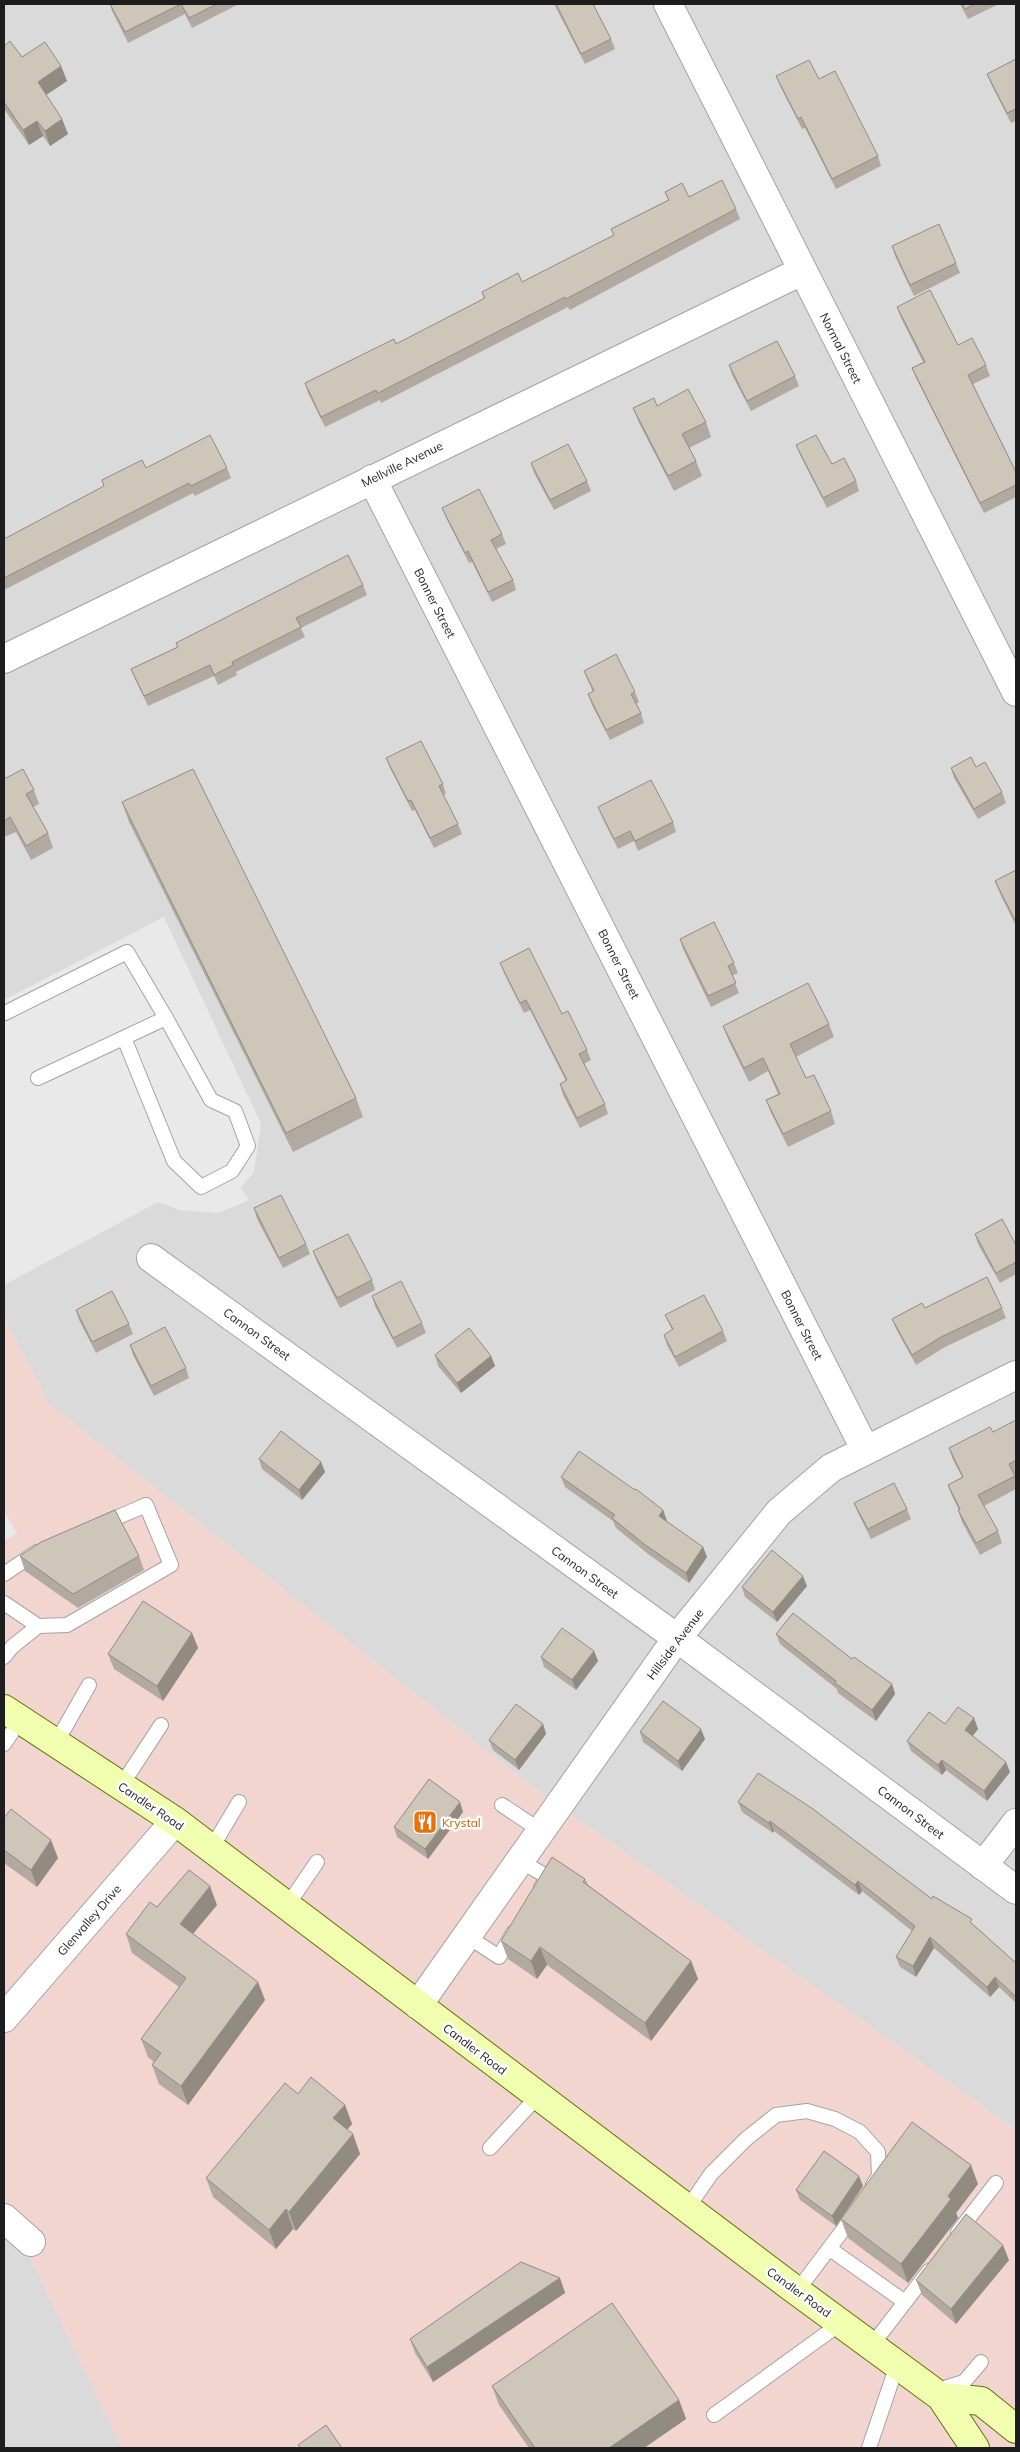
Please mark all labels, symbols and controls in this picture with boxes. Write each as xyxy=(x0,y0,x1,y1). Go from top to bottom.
street label: Normal Street xyxy=(817,310,865,386)
street label: Mellville Avenue xyxy=(359,438,445,490)
street label: Bonner Street xyxy=(411,566,459,640)
street label: Bonner Street xyxy=(595,927,643,1001)
street label: Bonner Street xyxy=(778,1288,826,1362)
street label: Cannon Street xyxy=(220,1305,294,1363)
street label: Cannon Street xyxy=(548,1543,622,1601)
street label: Hillside Avenue xyxy=(643,1605,707,1683)
street label: Candler Road xyxy=(115,1779,187,1833)
street label: Cannon Street xyxy=(875,1782,947,1842)
restaurant icon: Krystal xyxy=(412,1809,438,1835)
place label: Krystal xyxy=(442,1815,481,1830)
street label: Glenvalley Drive xyxy=(54,1881,124,1959)
street label: Candler Road xyxy=(440,2020,510,2078)
street label: Candler Road xyxy=(764,2264,834,2320)

